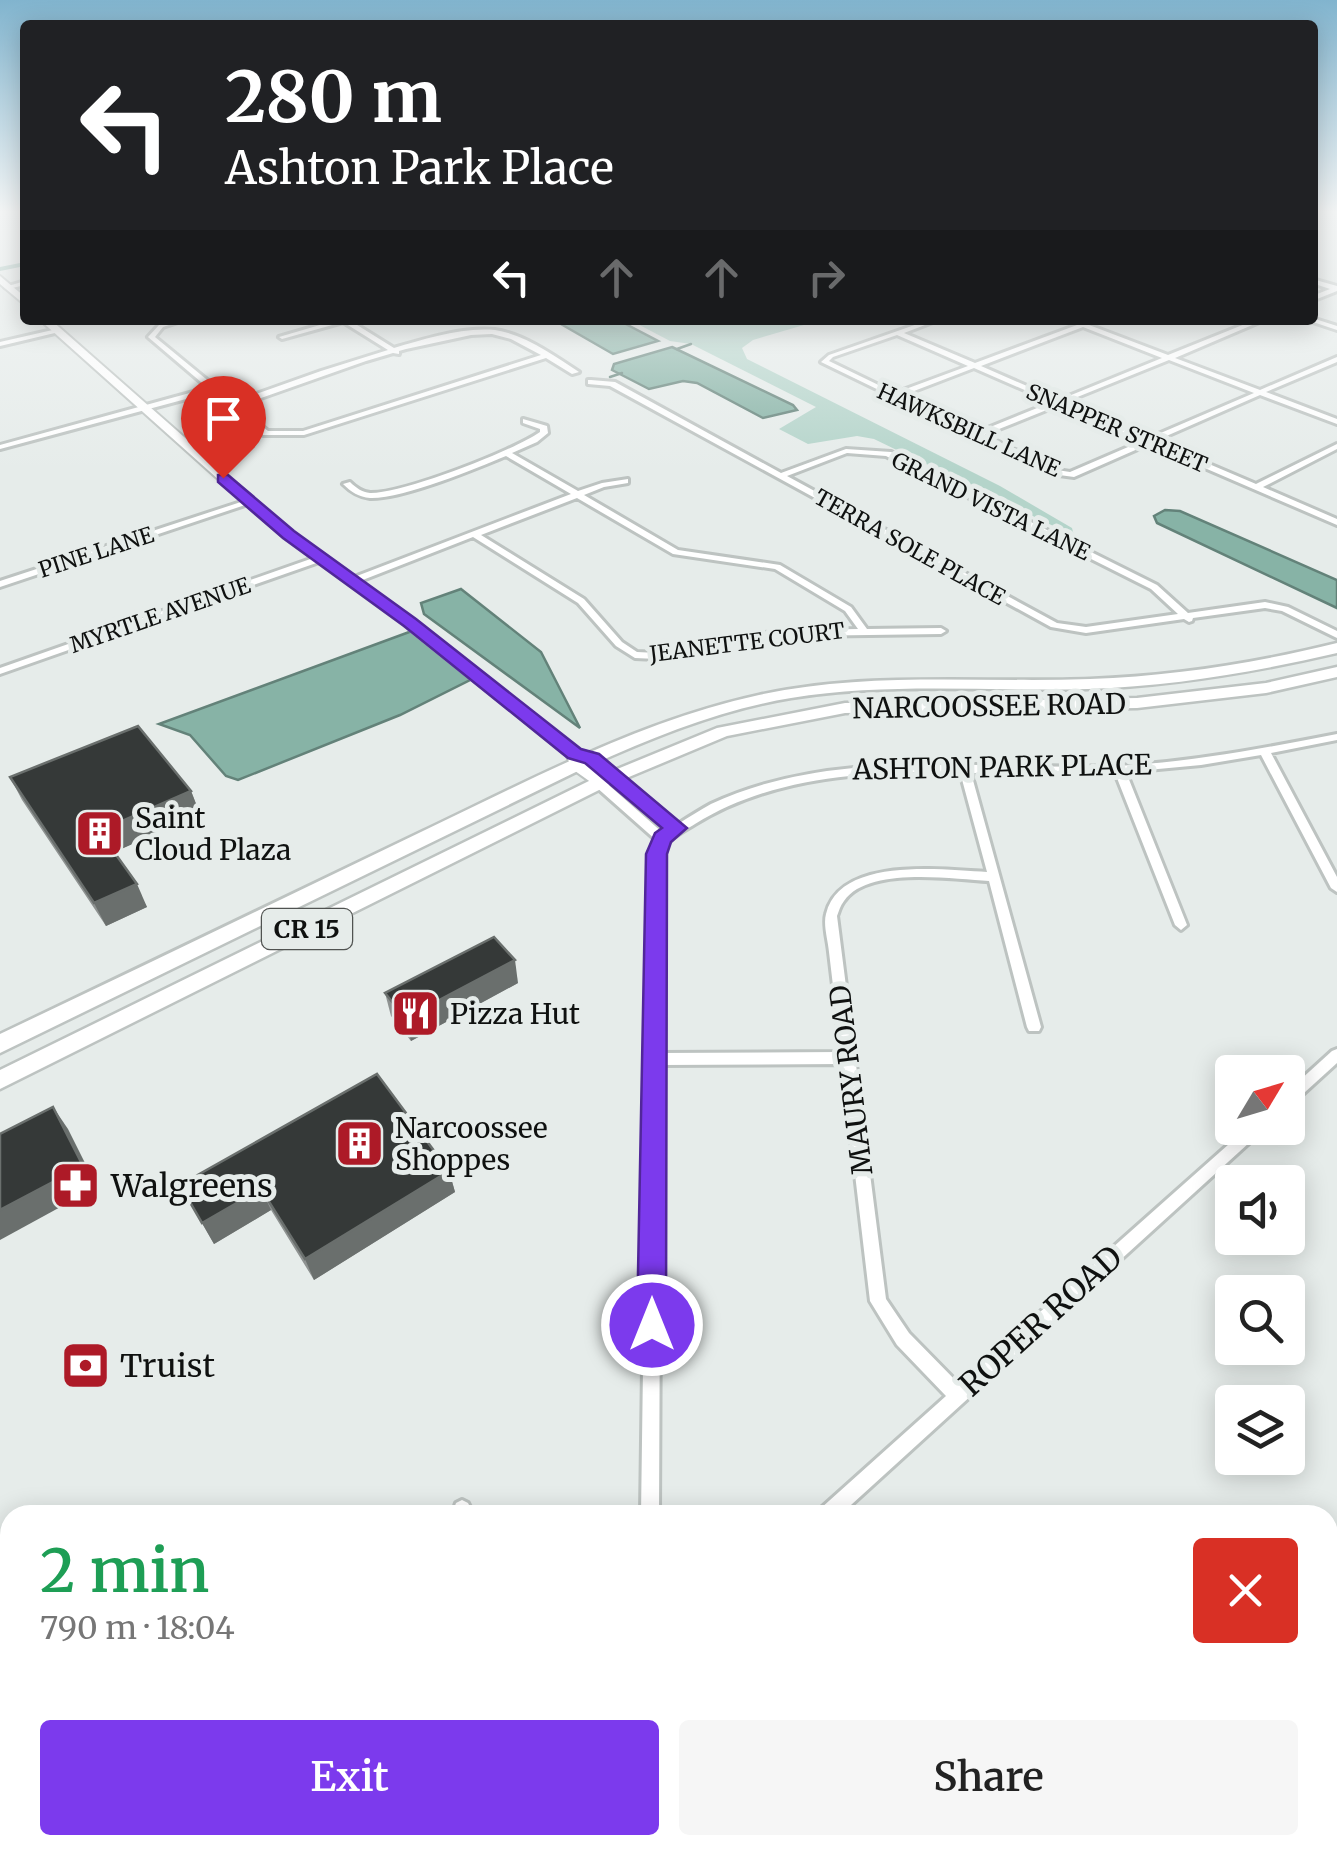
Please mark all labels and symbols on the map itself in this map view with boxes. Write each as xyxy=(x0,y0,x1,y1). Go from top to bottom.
pin xyxy=(181,376,266,479)
street label: HAWKSBILL LANE xyxy=(873,377,1065,483)
street label: SNAPPER STREET xyxy=(1022,377,1212,479)
street label: GRAND VISTA LANE xyxy=(887,446,1095,566)
street label: TERRA SOLE PLACE xyxy=(810,483,1010,611)
street label: PINE LANE xyxy=(35,520,157,584)
street label: MYRTLE AVENUE xyxy=(66,571,254,659)
street label: JEANETTE COURT xyxy=(647,616,846,668)
street label: NARCOOSSEE ROAD xyxy=(852,686,1126,726)
street label: ASHTON PARK PLACE xyxy=(851,746,1152,788)
place label: Saint Cloud Plaza xyxy=(135,800,291,868)
building icon: Saint Cloud Plaza xyxy=(74,808,126,860)
road number: CR 15 xyxy=(262,909,352,949)
street label: MAURY ROAD xyxy=(822,983,880,1177)
restaurant icon: Pizza Hut xyxy=(389,988,441,1040)
place label: Pizza Hut xyxy=(450,996,580,1032)
north arrow xyxy=(1215,1055,1305,1145)
place label: Narcoossee Shoppes xyxy=(395,1110,548,1178)
building icon: Narcoossee Shoppes xyxy=(334,1118,386,1170)
pharmacy icon: Walgreens xyxy=(50,1160,102,1212)
place label: Walgreens xyxy=(110,1166,273,1206)
street label: ROPER ROAD xyxy=(951,1237,1131,1405)
position arrow xyxy=(600,1273,704,1377)
bank icon: Truist xyxy=(59,1340,111,1392)
place label: Truist xyxy=(120,1346,216,1386)

